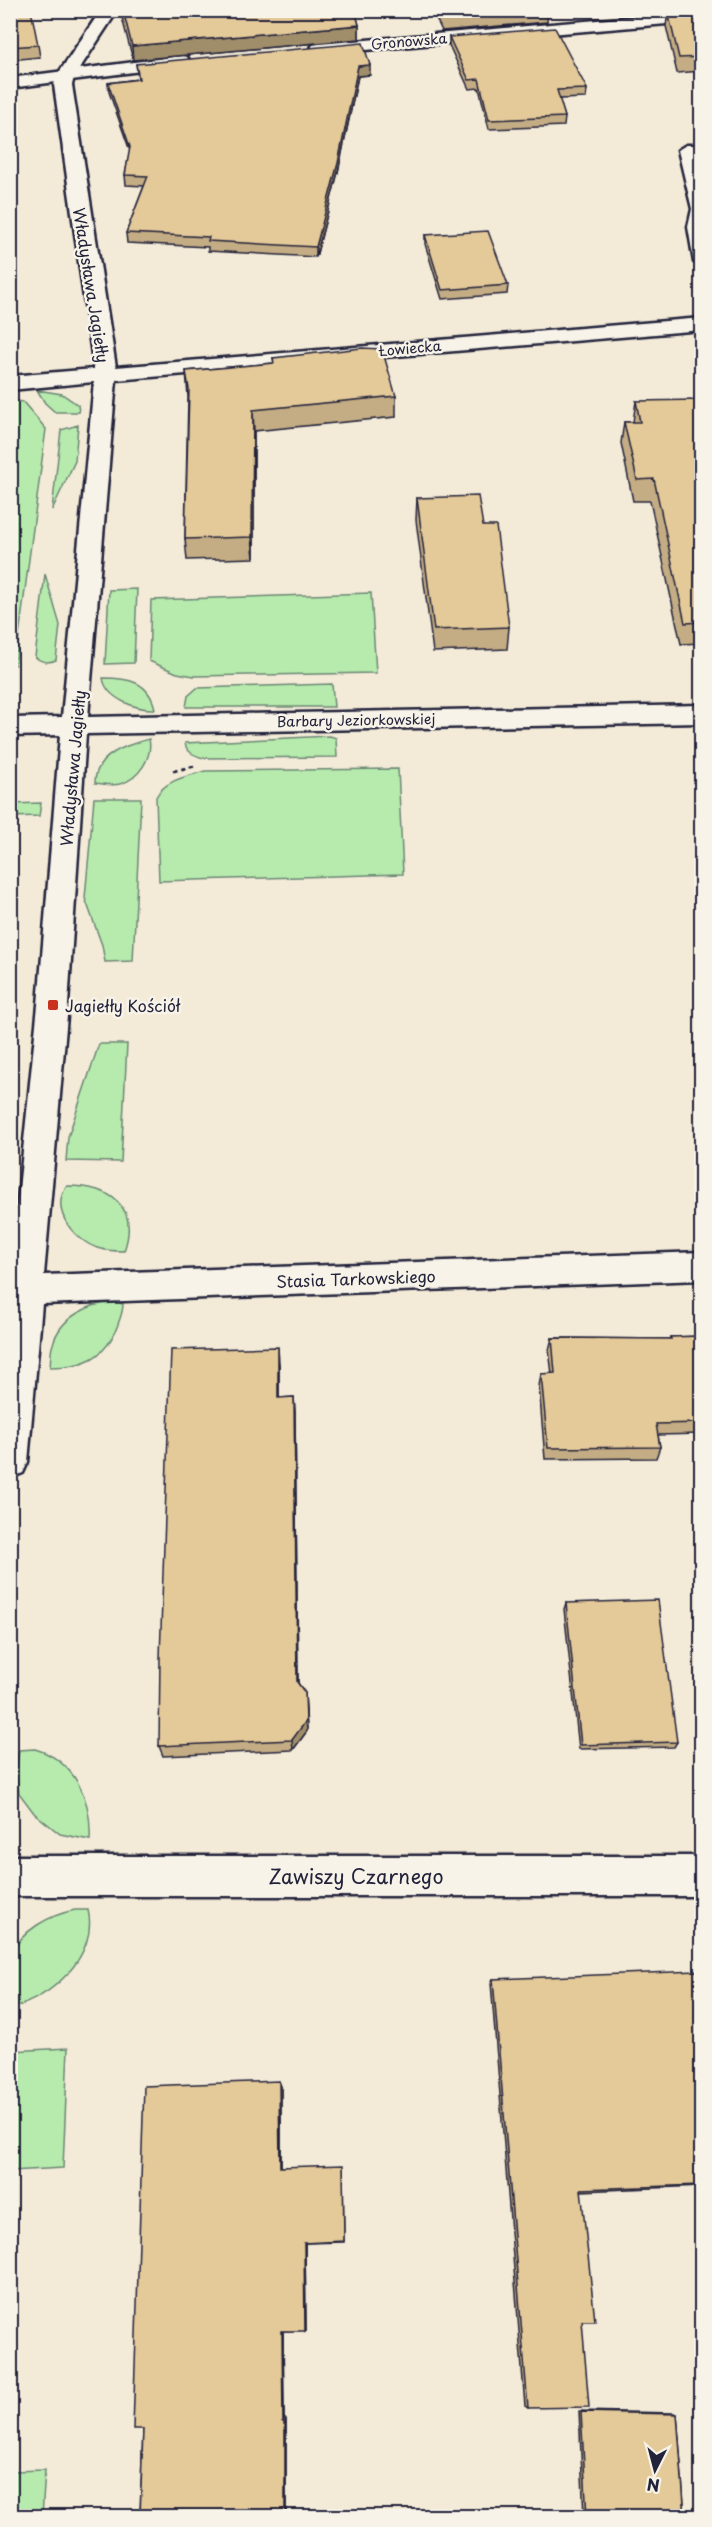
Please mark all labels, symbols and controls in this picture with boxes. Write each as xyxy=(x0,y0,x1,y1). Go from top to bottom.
street label: Gronowska xyxy=(370,27,448,55)
street label: Władysława Jagiełły xyxy=(68,206,116,364)
street label: Łowiecka xyxy=(377,335,442,361)
street label: Władysława Jagiełły xyxy=(53,689,91,847)
street label: Barbary Jeziorkowskiej xyxy=(277,708,435,732)
place label: Jagiełły Kościół xyxy=(65,993,181,1017)
marker: Jagiełły Kościół xyxy=(46,998,60,1012)
street label: Stasia Tarkowskiego xyxy=(276,1263,436,1293)
street label: Zawiszy Czarnego xyxy=(268,1861,444,1891)
north arrow xyxy=(625,2440,685,2500)
text: N xyxy=(646,2473,661,2499)

